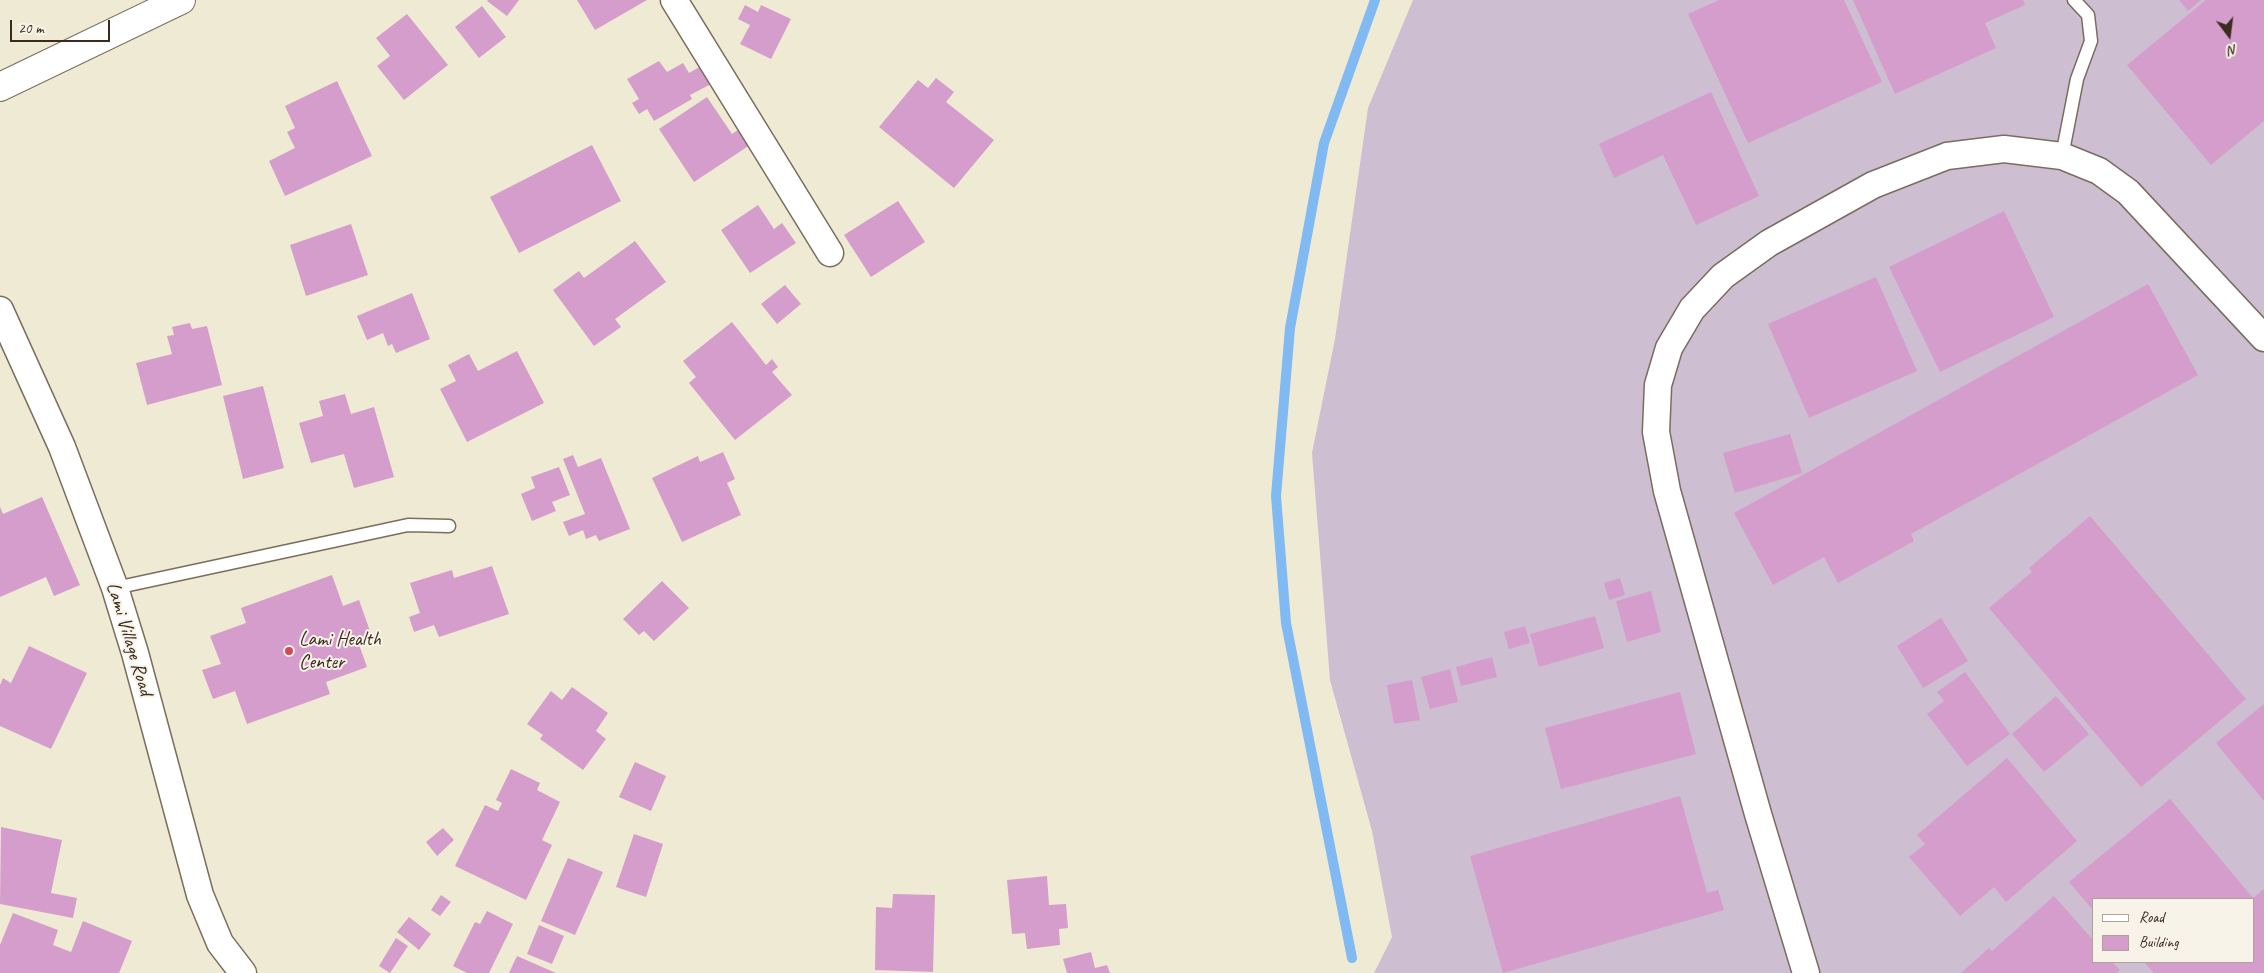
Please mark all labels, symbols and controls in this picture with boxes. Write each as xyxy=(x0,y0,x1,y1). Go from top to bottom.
scale bar xyxy=(12,10,112,42)
north arrow xyxy=(2204,10,2254,60)
text: 20 m xyxy=(18,19,44,38)
text: N xyxy=(2227,41,2239,59)
street label: Lami Village Road xyxy=(100,579,158,699)
place label: Lami Health Center xyxy=(299,628,381,675)
marker: Lami Health Center xyxy=(283,645,295,657)
legend xyxy=(2092,898,2254,963)
text: Road xyxy=(2139,908,2164,927)
text: Building xyxy=(2139,933,2178,952)

